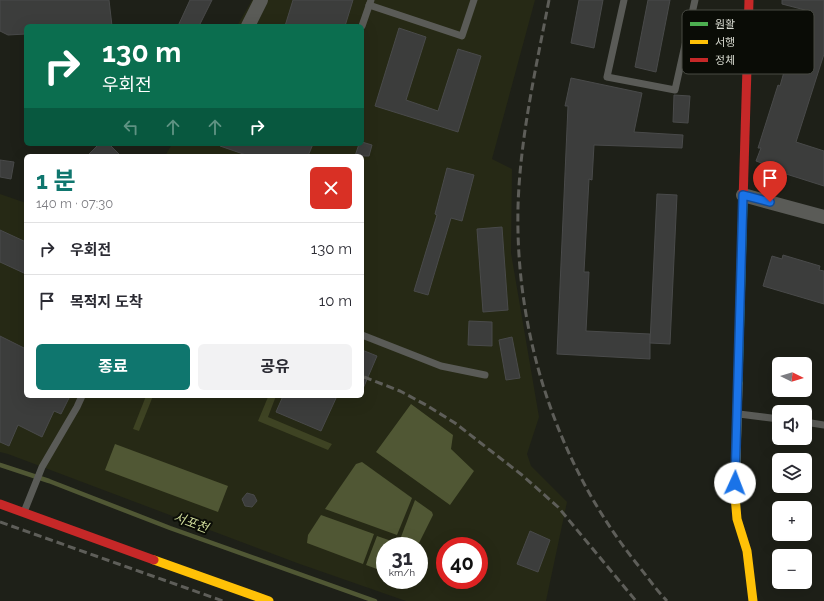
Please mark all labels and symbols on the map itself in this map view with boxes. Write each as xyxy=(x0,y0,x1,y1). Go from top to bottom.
legend xyxy=(682,10,814,74)
text: 원활 xyxy=(715,18,735,31)
text: 서행 xyxy=(715,36,735,49)
text: 정체 xyxy=(715,54,735,67)
pin xyxy=(753,161,787,202)
north arrow xyxy=(772,357,812,397)
position arrow xyxy=(714,462,756,504)
water label: 서포천 xyxy=(171,509,211,536)
speed limit sign: 40 xyxy=(436,537,488,589)

